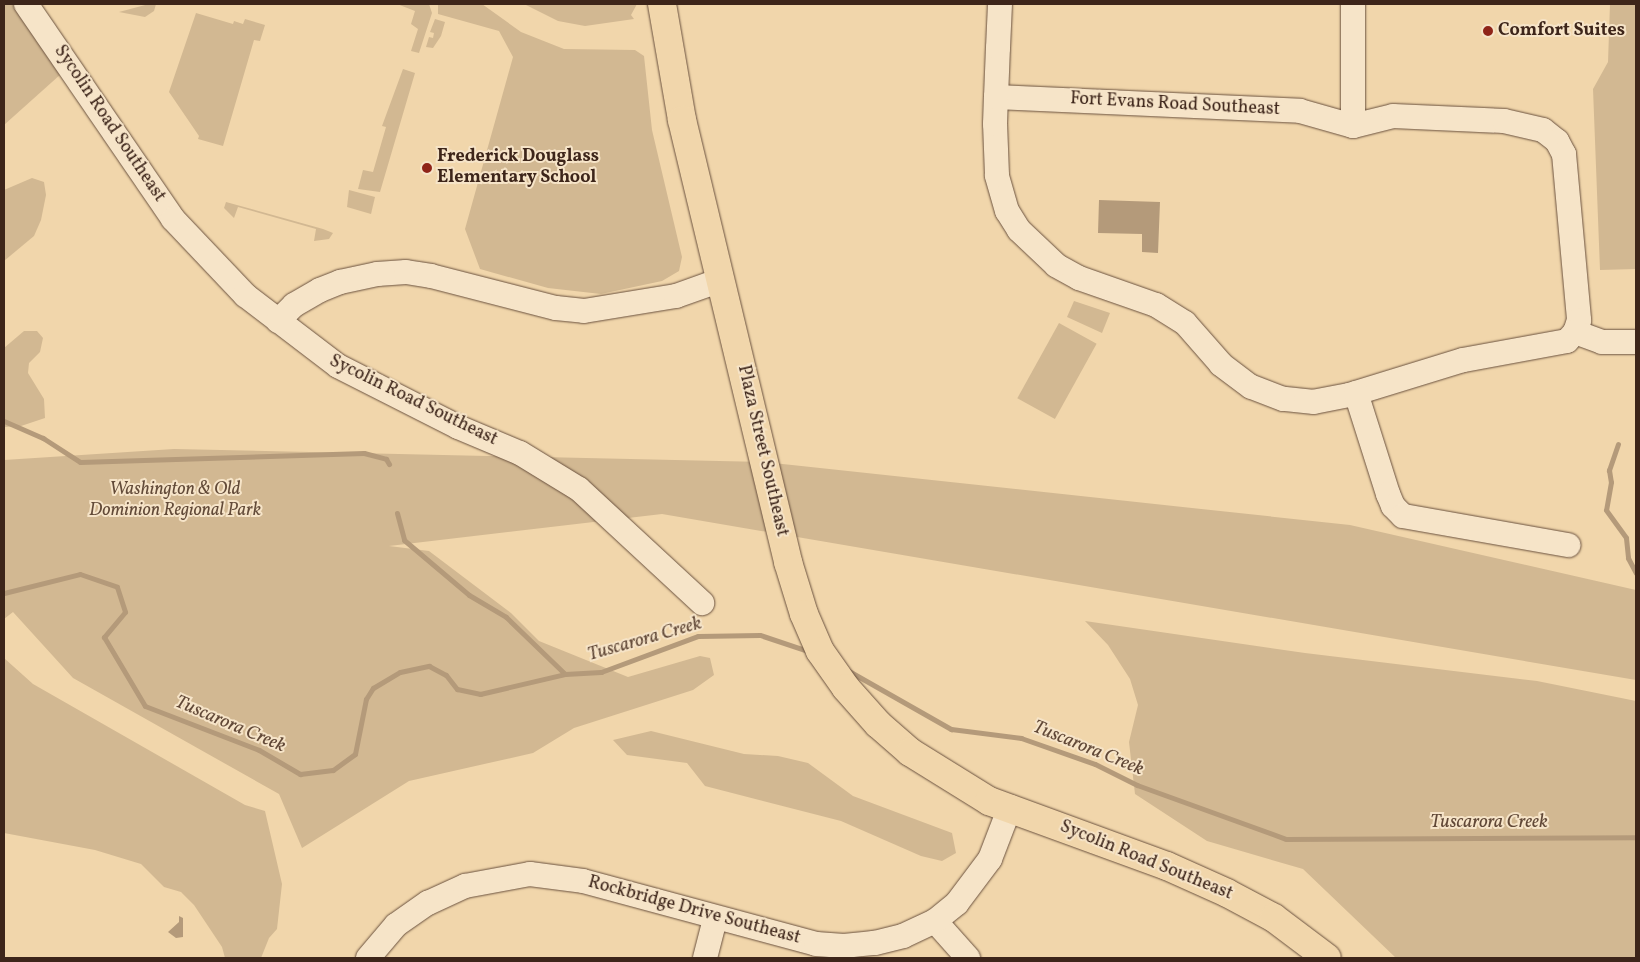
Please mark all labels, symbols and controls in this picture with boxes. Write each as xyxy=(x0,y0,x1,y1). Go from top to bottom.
place label: Comfort Suites xyxy=(1498,20,1625,42)
marker: Comfort Suites xyxy=(1482,25,1494,37)
street label: Sycolin Road Southeast xyxy=(48,41,170,207)
street label: Fort Evans Road Southeast xyxy=(1070,89,1280,121)
place label: Frederick Douglass Elementary School xyxy=(437,147,599,190)
marker: Frederick Douglass Elementary School xyxy=(421,162,433,174)
street label: Sycolin Road Southeast xyxy=(325,351,501,451)
street label: Plaza Street Southeast xyxy=(732,363,792,539)
park label: Washington & Old Dominion Regional Park xyxy=(89,480,261,522)
water label: Tuscarora Creek xyxy=(585,613,705,667)
water label: Tuscarora Creek xyxy=(171,692,289,758)
water label: Tuscarora Creek xyxy=(1029,716,1147,782)
water label: Tuscarora Creek xyxy=(1430,812,1548,834)
street label: Sycolin Road Southeast xyxy=(1056,816,1236,906)
street label: Rockbridge Drive Southeast xyxy=(585,872,803,950)

